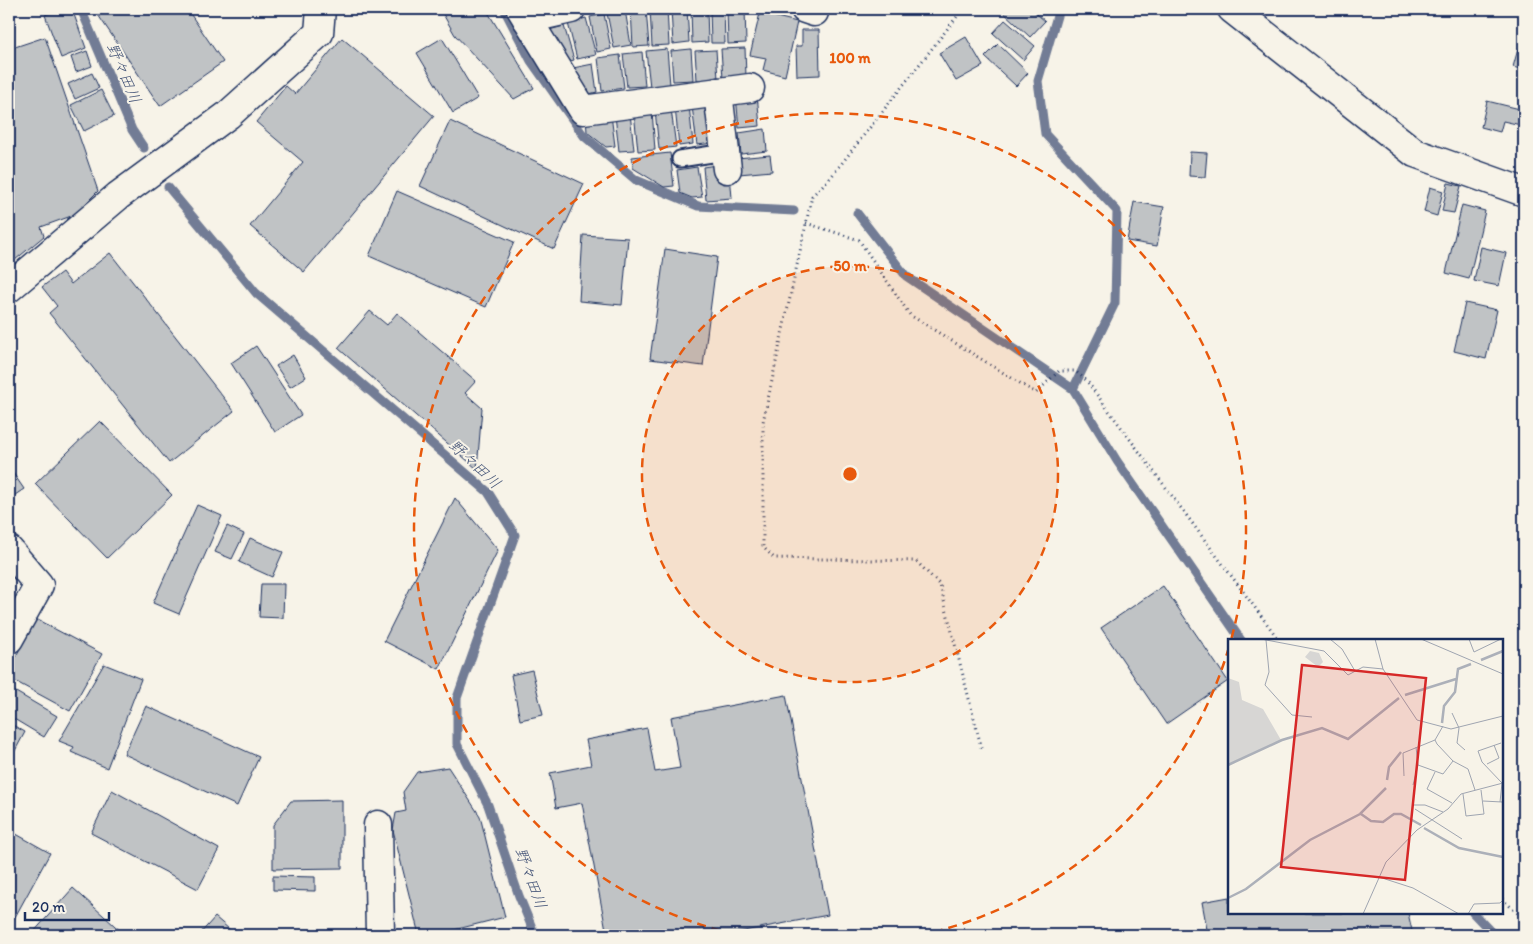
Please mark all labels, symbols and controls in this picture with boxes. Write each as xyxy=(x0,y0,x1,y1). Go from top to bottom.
water label: 野々田川 xyxy=(103,40,145,106)
text: 100 m xyxy=(829,49,871,67)
text: 50 m xyxy=(833,257,867,275)
water label: 野々田川 xyxy=(445,435,505,493)
centre of rings xyxy=(841,465,859,483)
inset map xyxy=(1228,639,1503,914)
water label: 野々田川 xyxy=(511,845,551,911)
scale bar xyxy=(25,889,109,921)
text: 20 m xyxy=(32,898,66,916)

